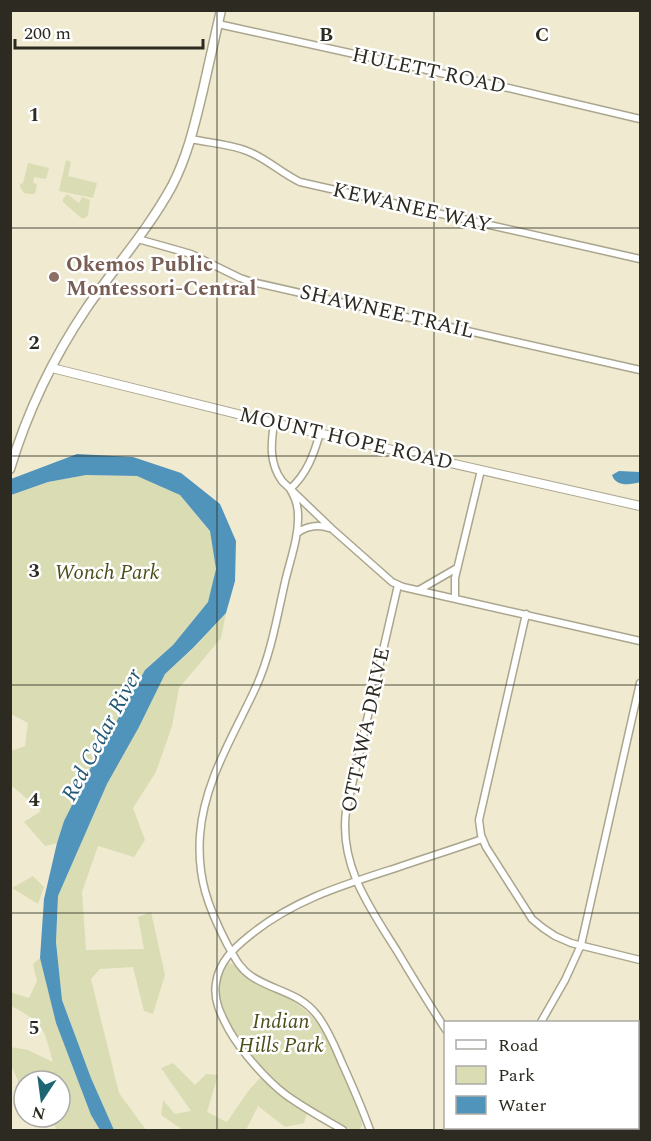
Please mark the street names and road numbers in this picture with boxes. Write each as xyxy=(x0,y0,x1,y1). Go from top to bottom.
street label: HULETT ROAD xyxy=(349,39,509,103)
street label: KEWANEE WAY xyxy=(329,174,495,242)
street label: SHAWNEE TRAIL xyxy=(297,276,477,348)
street label: MOUNT HOPE ROAD xyxy=(236,399,456,479)
street label: OTTAWA DRIVE xyxy=(333,644,399,816)

